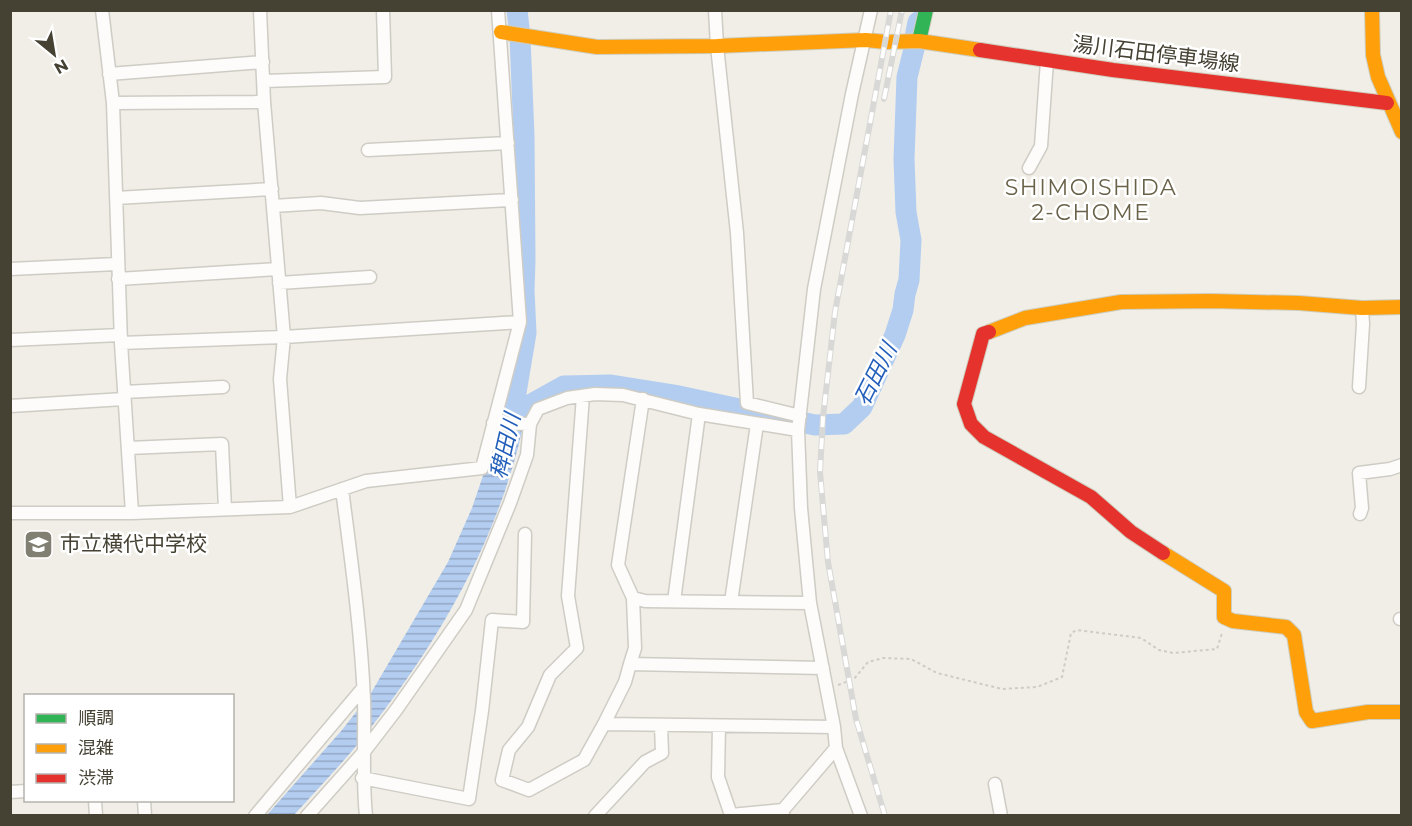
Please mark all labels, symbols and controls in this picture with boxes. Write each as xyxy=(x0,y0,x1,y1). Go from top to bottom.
north arrow xyxy=(24,24,84,84)
street label: 湯川石田停車場線 xyxy=(1071,31,1241,76)
text: N xyxy=(51,55,72,78)
district label: SHIMOISHIDA 2-CHOME xyxy=(1005,174,1177,226)
water label: 石田川 xyxy=(848,337,903,410)
water label: 稗田川 xyxy=(485,409,527,481)
school or university icon: 市立横代中学校 xyxy=(23,528,55,560)
place label: 市立横代中学校 xyxy=(60,531,207,556)
legend xyxy=(24,694,234,802)
text: 順調 xyxy=(78,707,114,729)
text: 混雑 xyxy=(78,737,114,759)
text: 渋滞 xyxy=(78,767,114,789)

